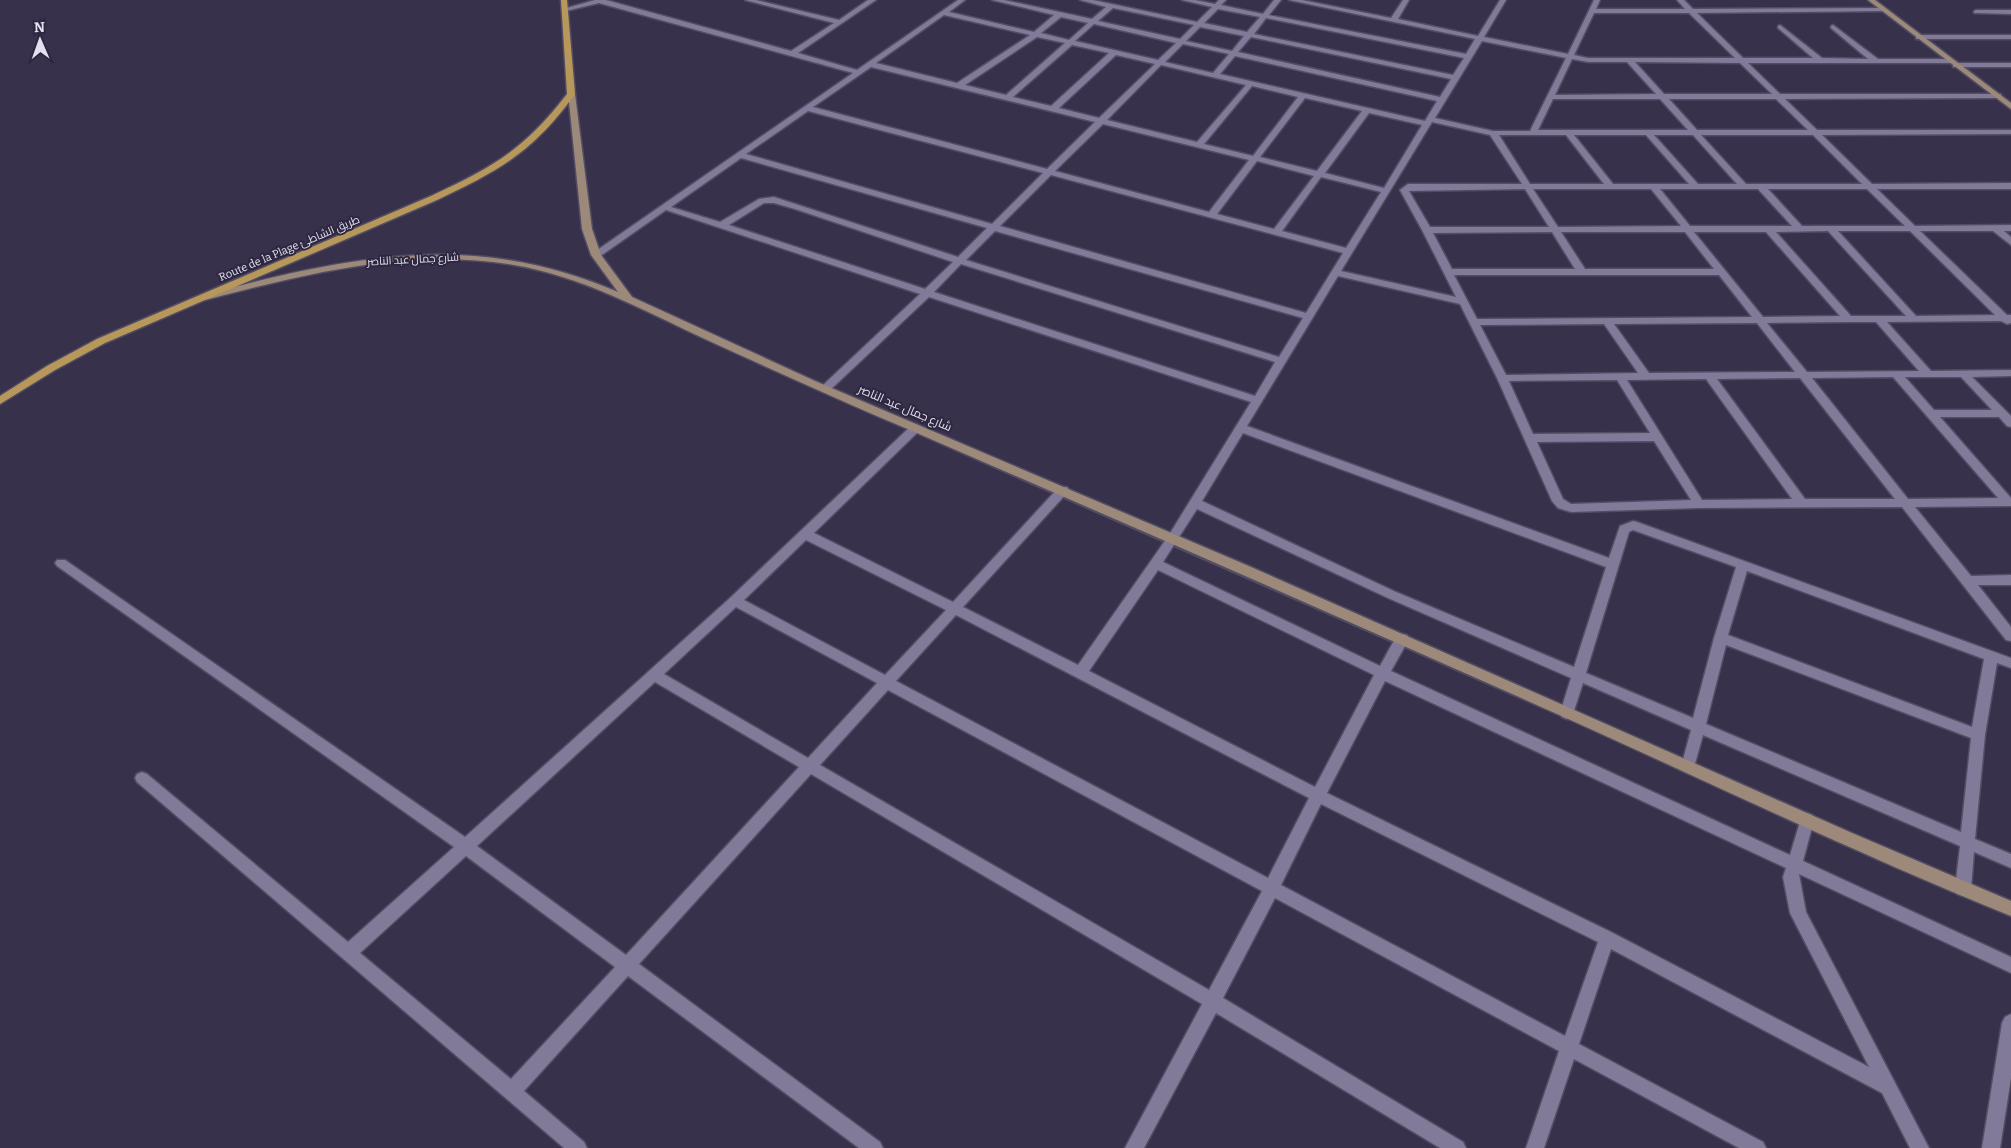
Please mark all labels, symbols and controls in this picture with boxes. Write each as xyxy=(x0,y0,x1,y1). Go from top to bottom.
north arrow xyxy=(15,15,65,65)
text: N xyxy=(34,19,45,36)
street label: Route de la Plage طريق الشاطئ xyxy=(217,213,362,284)
street label: شارع جمال عبد الناصر xyxy=(366,251,459,269)
street label: شارع جمال عبد الناصر xyxy=(855,382,954,435)

